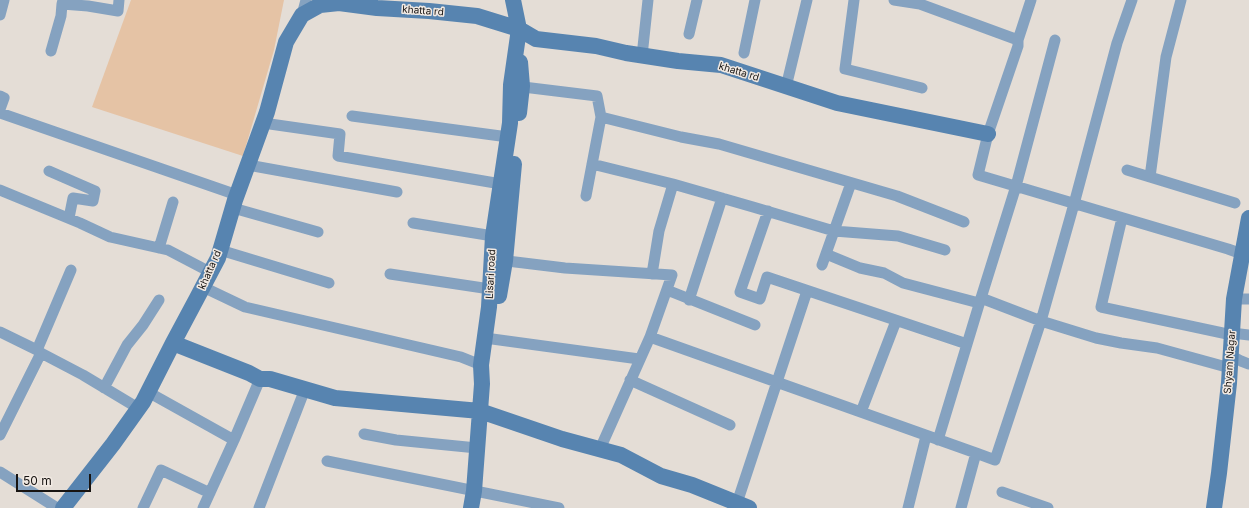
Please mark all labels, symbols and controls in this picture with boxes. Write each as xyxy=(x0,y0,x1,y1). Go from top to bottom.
street label: khatta rd xyxy=(402,4,444,18)
street label: khatta rd xyxy=(717,60,761,84)
street label: khatta rd xyxy=(196,249,224,291)
street label: Lisari road xyxy=(484,249,498,299)
street label: Shyam Nagar xyxy=(1222,330,1238,394)
scale bar xyxy=(18,466,93,492)
text: 50 m xyxy=(23,473,52,488)

